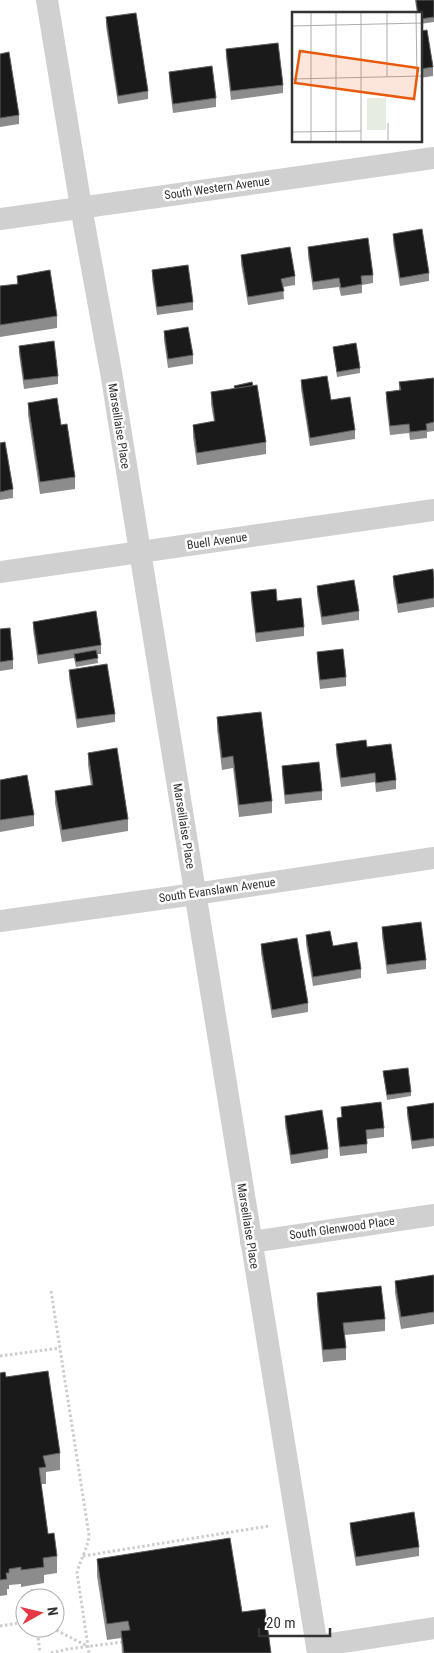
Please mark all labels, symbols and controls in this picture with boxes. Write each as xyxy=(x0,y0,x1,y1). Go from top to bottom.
inset map xyxy=(292,12,422,142)
street label: South Western Avenue xyxy=(163,174,271,202)
street label: Marseillaise Place xyxy=(105,382,133,470)
street label: Buell Avenue xyxy=(186,530,248,552)
street label: Marseillaise Place xyxy=(170,782,198,870)
street label: South Evanslawn Avenue xyxy=(158,875,276,905)
street label: Marseillaise Place xyxy=(234,1182,262,1270)
street label: South Glenwood Place xyxy=(288,1214,396,1242)
north arrow xyxy=(15,1588,65,1638)
text: N xyxy=(44,1606,61,1617)
scale bar xyxy=(259,1606,330,1638)
text: 20 m xyxy=(266,1614,296,1632)

